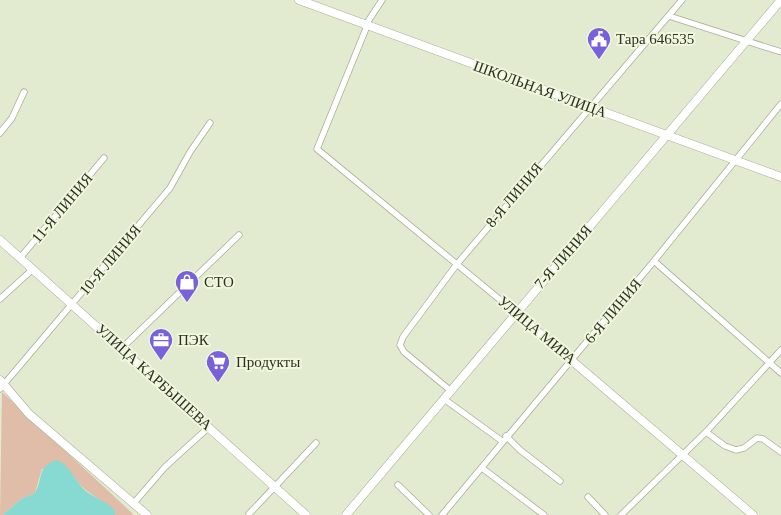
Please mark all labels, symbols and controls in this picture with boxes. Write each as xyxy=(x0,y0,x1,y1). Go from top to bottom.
public building icon: Тара 646535 xyxy=(586,26,612,60)
place label: Тара 646535 xyxy=(616,31,694,47)
street label: ШКОЛЬНАЯ УЛИЦА xyxy=(471,57,609,121)
street label: 8-Я ЛИНИЯ xyxy=(483,160,545,230)
street label: 11-Я ЛИНИЯ xyxy=(28,170,96,246)
street label: 10-Я ЛИНИЯ xyxy=(76,222,144,298)
street label: 7-Я ЛИНИЯ xyxy=(531,222,595,292)
shop icon: СТО xyxy=(174,269,200,303)
place label: СТО xyxy=(204,274,234,290)
street label: 6-Я ЛИНИЯ xyxy=(582,276,644,346)
street label: УЛИЦА МИРА xyxy=(495,293,579,367)
street label: УЛИЦА КАРБЫШЕВА xyxy=(93,321,215,433)
office icon: ПЭК xyxy=(148,327,174,361)
place label: ПЭК xyxy=(178,332,210,348)
supermarket icon: Продукты xyxy=(205,349,231,383)
place label: Продукты xyxy=(236,354,300,370)

